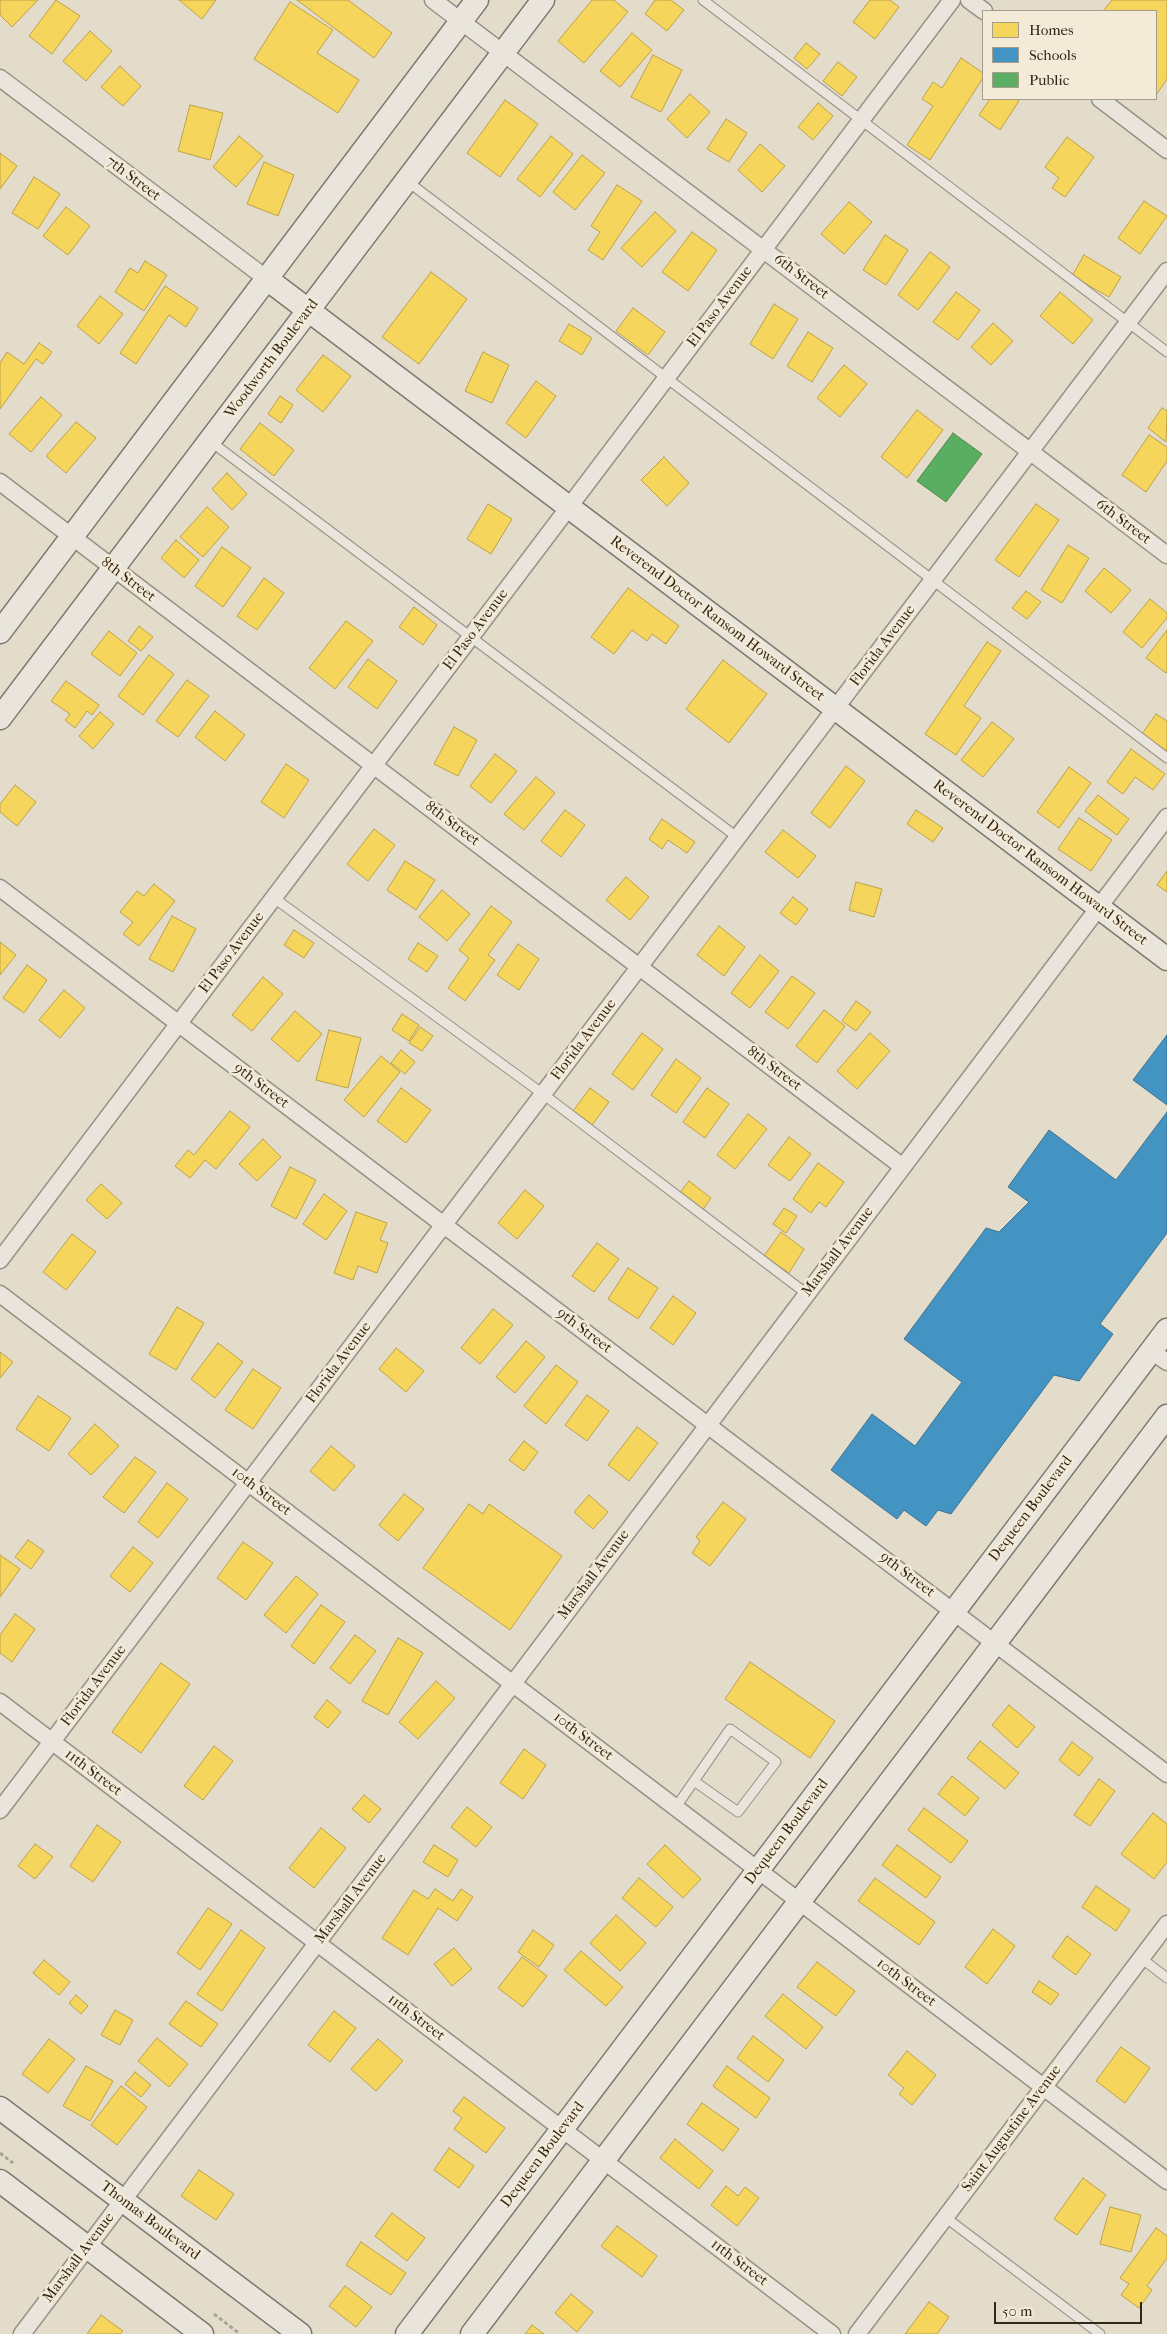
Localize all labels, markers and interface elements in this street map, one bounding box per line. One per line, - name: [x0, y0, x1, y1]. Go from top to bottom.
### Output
- legend: [982, 10, 1157, 100]
- text: Homes: [1029, 21, 1074, 39]
- text: Schools: [1029, 46, 1076, 64]
- text: Public: [1029, 71, 1069, 89]
- street label: 7th Street: [102, 153, 164, 205]
- street label: 6th Street: [770, 250, 832, 304]
- street label: El Paso Avenue: [684, 263, 756, 351]
- street label: Woodworth Boulevard: [221, 296, 323, 422]
- street label: 6th Street: [1092, 495, 1154, 549]
- street label: Reverend Doctor Ransom Howard Street: [606, 532, 828, 706]
- street label: 8th Street: [97, 554, 159, 606]
- street label: El Paso Avenue: [440, 586, 512, 674]
- street label: Florida Avenue: [847, 602, 919, 690]
- street label: Reverend Doctor Ransom Howard Street: [929, 776, 1151, 950]
- street label: 8th Street: [421, 798, 483, 850]
- street label: El Paso Avenue: [196, 909, 268, 997]
- street label: Florida Avenue: [548, 996, 620, 1084]
- street label: 8th Street: [743, 1043, 805, 1095]
- street label: 9th Street: [230, 1059, 292, 1113]
- street label: Marshall Avenue: [798, 1204, 878, 1300]
- street label: 9th Street: [553, 1304, 615, 1358]
- street label: Florida Avenue: [303, 1319, 375, 1407]
- street label: Dequeen Boulevard: [985, 1453, 1077, 1565]
- street label: 10th Street: [228, 1464, 294, 1520]
- street label: Marshall Avenue: [554, 1527, 634, 1623]
- street label: 9th Street: [876, 1548, 938, 1602]
- street label: Florida Avenue: [58, 1642, 130, 1730]
- street label: 10th Street: [550, 1709, 616, 1765]
- street label: 11th Street: [61, 1746, 125, 1800]
- street label: Dequeen Boulevard: [741, 1776, 833, 1888]
- street label: Marshall Avenue: [311, 1851, 391, 1947]
- street label: 10th Street: [873, 1955, 939, 2011]
- street label: 11th Street: [384, 1991, 448, 2045]
- street label: Saint Augustine Avenue: [958, 2062, 1066, 2196]
- street label: Dequeen Boulevard: [497, 2099, 589, 2211]
- street label: Thomas Boulevard: [97, 2178, 203, 2264]
- street label: Marshall Avenue: [39, 2210, 119, 2306]
- street label: 11th Street: [707, 2236, 771, 2290]
- scale bar: [997, 2292, 1144, 2324]
- text: 50 m: [1002, 2302, 1032, 2320]

